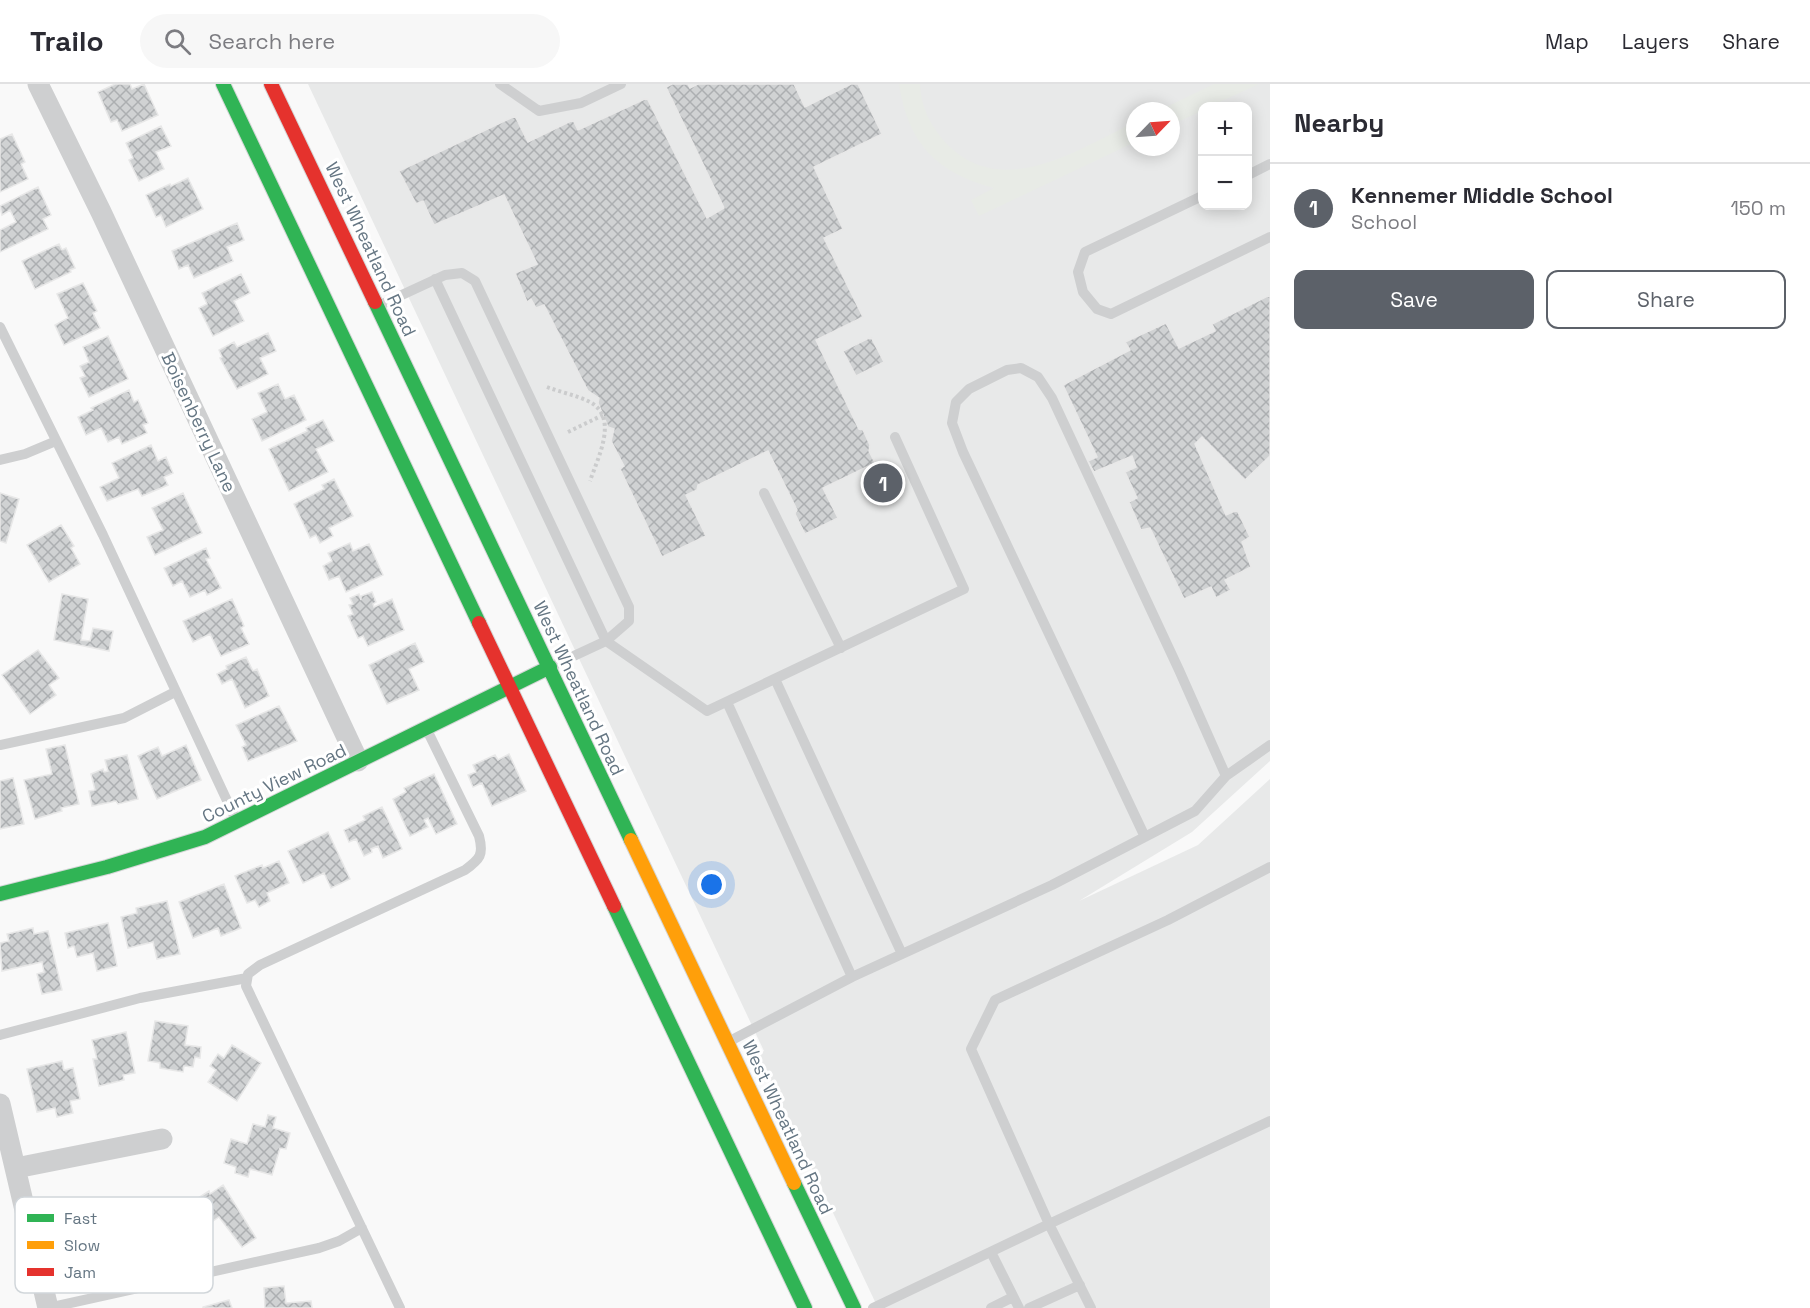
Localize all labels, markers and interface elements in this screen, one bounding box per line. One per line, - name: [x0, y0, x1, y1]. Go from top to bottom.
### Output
- search box: [140, 14, 560, 68]
- text: Trailo: [30, 23, 104, 59]
- icon: search: [161, 25, 194, 58]
- text: Search here: [209, 27, 335, 55]
- text: Map: [1545, 28, 1589, 55]
- text: Layers: [1622, 28, 1689, 55]
- text: Share: [1722, 28, 1780, 55]
- north arrow: [1126, 102, 1180, 156]
- map controls: [1198, 102, 1252, 210]
- button: +: [1198, 102, 1252, 156]
- text: Nearby: [1294, 106, 1384, 140]
- button: −: [1198, 156, 1252, 210]
- street label: West Wheatland Road: [320, 158, 422, 340]
- text: Kennemer Middle School: [1351, 181, 1613, 209]
- text: 1: [1309, 195, 1318, 221]
- text: 150 m: [1731, 195, 1786, 221]
- text: School: [1351, 209, 1417, 235]
- button: Save: [1294, 270, 1534, 329]
- button: Share: [1546, 270, 1786, 329]
- street label: Boisenberry Lane: [156, 348, 242, 496]
- pin: 1: [864, 460, 902, 506]
- street label: West Wheatland Road: [528, 597, 630, 779]
- street label: County View Road: [198, 738, 350, 828]
- your location: [697, 870, 726, 899]
- street label: West Wheatland Road: [737, 1036, 839, 1218]
- legend: [15, 1197, 213, 1293]
- text: Fast: [64, 1208, 97, 1229]
- text: Slow: [64, 1235, 100, 1256]
- text: Jam: [64, 1262, 96, 1283]

